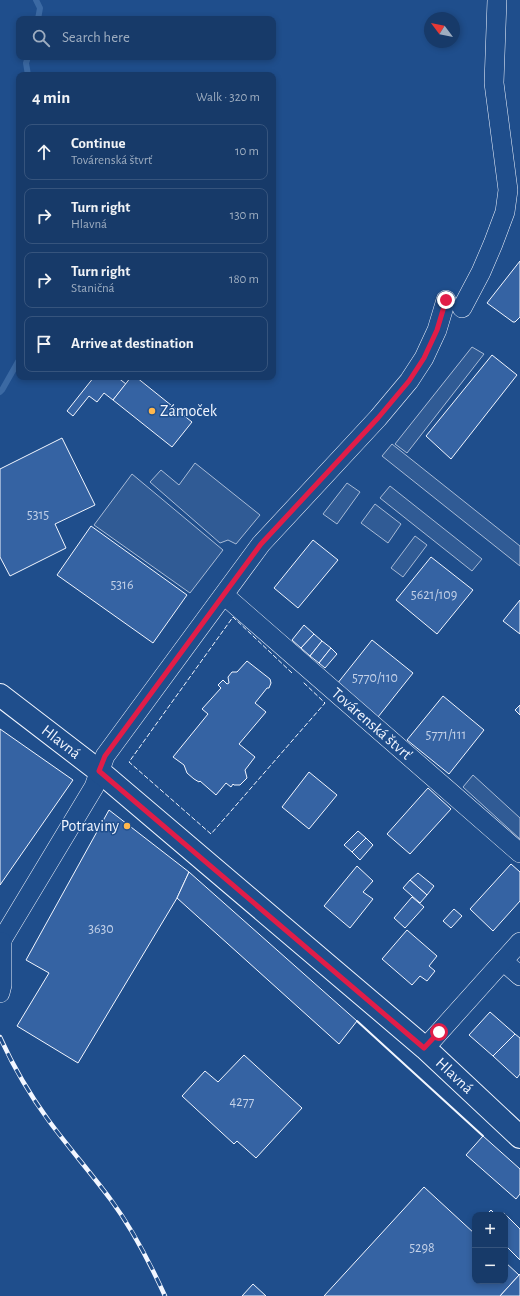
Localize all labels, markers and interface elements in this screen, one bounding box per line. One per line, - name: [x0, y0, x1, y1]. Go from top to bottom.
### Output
- north arrow: [424, 12, 460, 48]
- search box: [16, 16, 276, 60]
- icon: search: [30, 27, 52, 49]
- text: Search here: [62, 30, 130, 45]
- text: 4 min: [32, 89, 70, 106]
- text: Walk · 320 m: [196, 91, 260, 104]
- text: Continue: [71, 136, 126, 151]
- icon: ahead: [33, 141, 55, 163]
- text: 10 m: [235, 145, 259, 158]
- text: Továrenská štvrť: [71, 154, 153, 167]
- text: Turn right: [71, 200, 130, 215]
- icon: right: [33, 205, 55, 227]
- text: 130 m: [230, 209, 259, 222]
- text: Hlavná: [71, 218, 107, 231]
- text: Turn right: [71, 264, 130, 279]
- icon: right: [33, 269, 55, 291]
- text: 180 m: [229, 273, 259, 286]
- text: Staničná: [71, 282, 115, 295]
- route end: [437, 291, 455, 309]
- icon: arrive: [33, 333, 55, 355]
- text: Arrive at destination: [71, 336, 194, 351]
- place label: Zámoček: [160, 403, 218, 419]
- marker: Zámoček: [147, 406, 157, 416]
- house number: 5315: [27, 508, 49, 522]
- house number: 5316: [110, 578, 134, 592]
- house number: 5621/109: [411, 588, 457, 602]
- house number: 5770/110: [352, 671, 398, 685]
- street label: Továrenská štvrť: [329, 685, 415, 763]
- street label: Hlavná: [39, 722, 84, 762]
- house number: 5771/111: [426, 728, 466, 742]
- place label: Potraviny: [61, 818, 119, 835]
- marker: Potraviny: [122, 821, 132, 831]
- house number: 3630: [88, 922, 114, 936]
- route start: [430, 1023, 448, 1041]
- street label: Hlavná: [433, 1055, 476, 1097]
- house number: 4277: [230, 1095, 255, 1109]
- map controls: [472, 1212, 508, 1284]
- button: +: [472, 1212, 508, 1248]
- house number: 5298: [409, 1241, 435, 1255]
- button: −: [472, 1248, 508, 1284]

